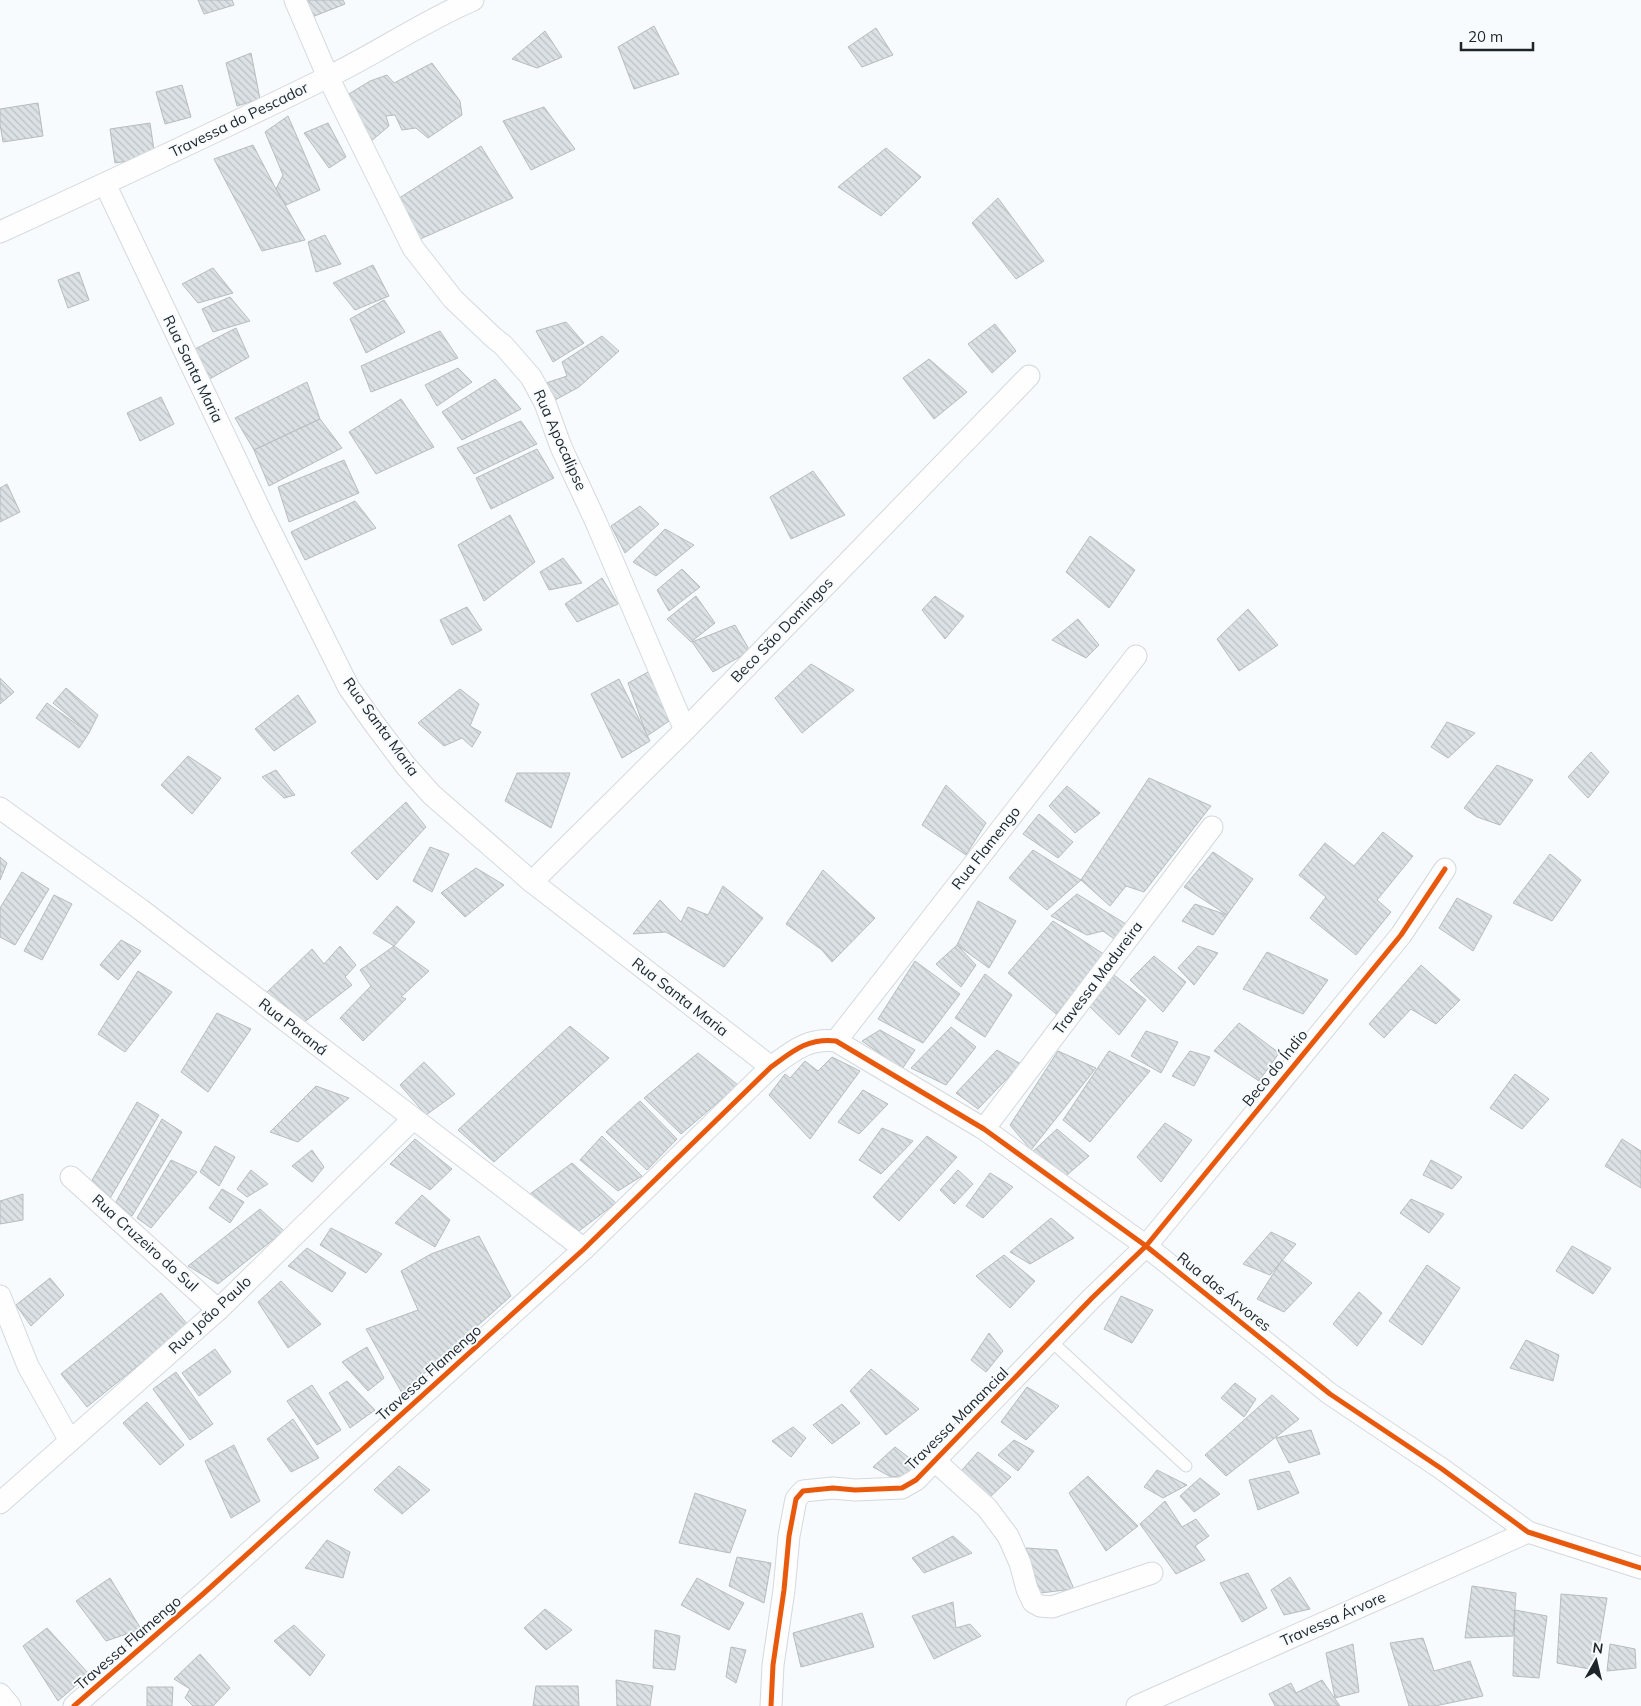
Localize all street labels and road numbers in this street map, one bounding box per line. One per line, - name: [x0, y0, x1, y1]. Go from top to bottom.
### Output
- street label: Travessa do Pescador: [166, 77, 312, 161]
- street label: Rua Santa Maria: [159, 312, 228, 426]
- street label: Rua Apocalipse: [530, 386, 591, 493]
- street label: Beco São Domingos: [726, 573, 837, 686]
- street label: Rua Santa Maria: [339, 674, 424, 780]
- street label: Rua Flamengo: [947, 802, 1024, 893]
- street label: Travessa Madureira: [1049, 917, 1146, 1038]
- street label: Rua Santa Maria: [628, 953, 732, 1040]
- street label: Rua Paraná: [255, 994, 332, 1059]
- street label: Beco do Índio: [1238, 1025, 1311, 1110]
- street label: Rua Cruzeiro do Sul: [88, 1190, 202, 1295]
- street label: Rua das Árvores: [1173, 1248, 1275, 1335]
- street label: Rua João Paulo: [164, 1271, 255, 1358]
- street label: Travessa Flamengo: [372, 1320, 485, 1425]
- street label: Travessa Manancial: [901, 1363, 1012, 1474]
- street label: Travessa Árvore: [1277, 1587, 1388, 1650]
- street label: Travessa Flamengo: [71, 1591, 185, 1694]

